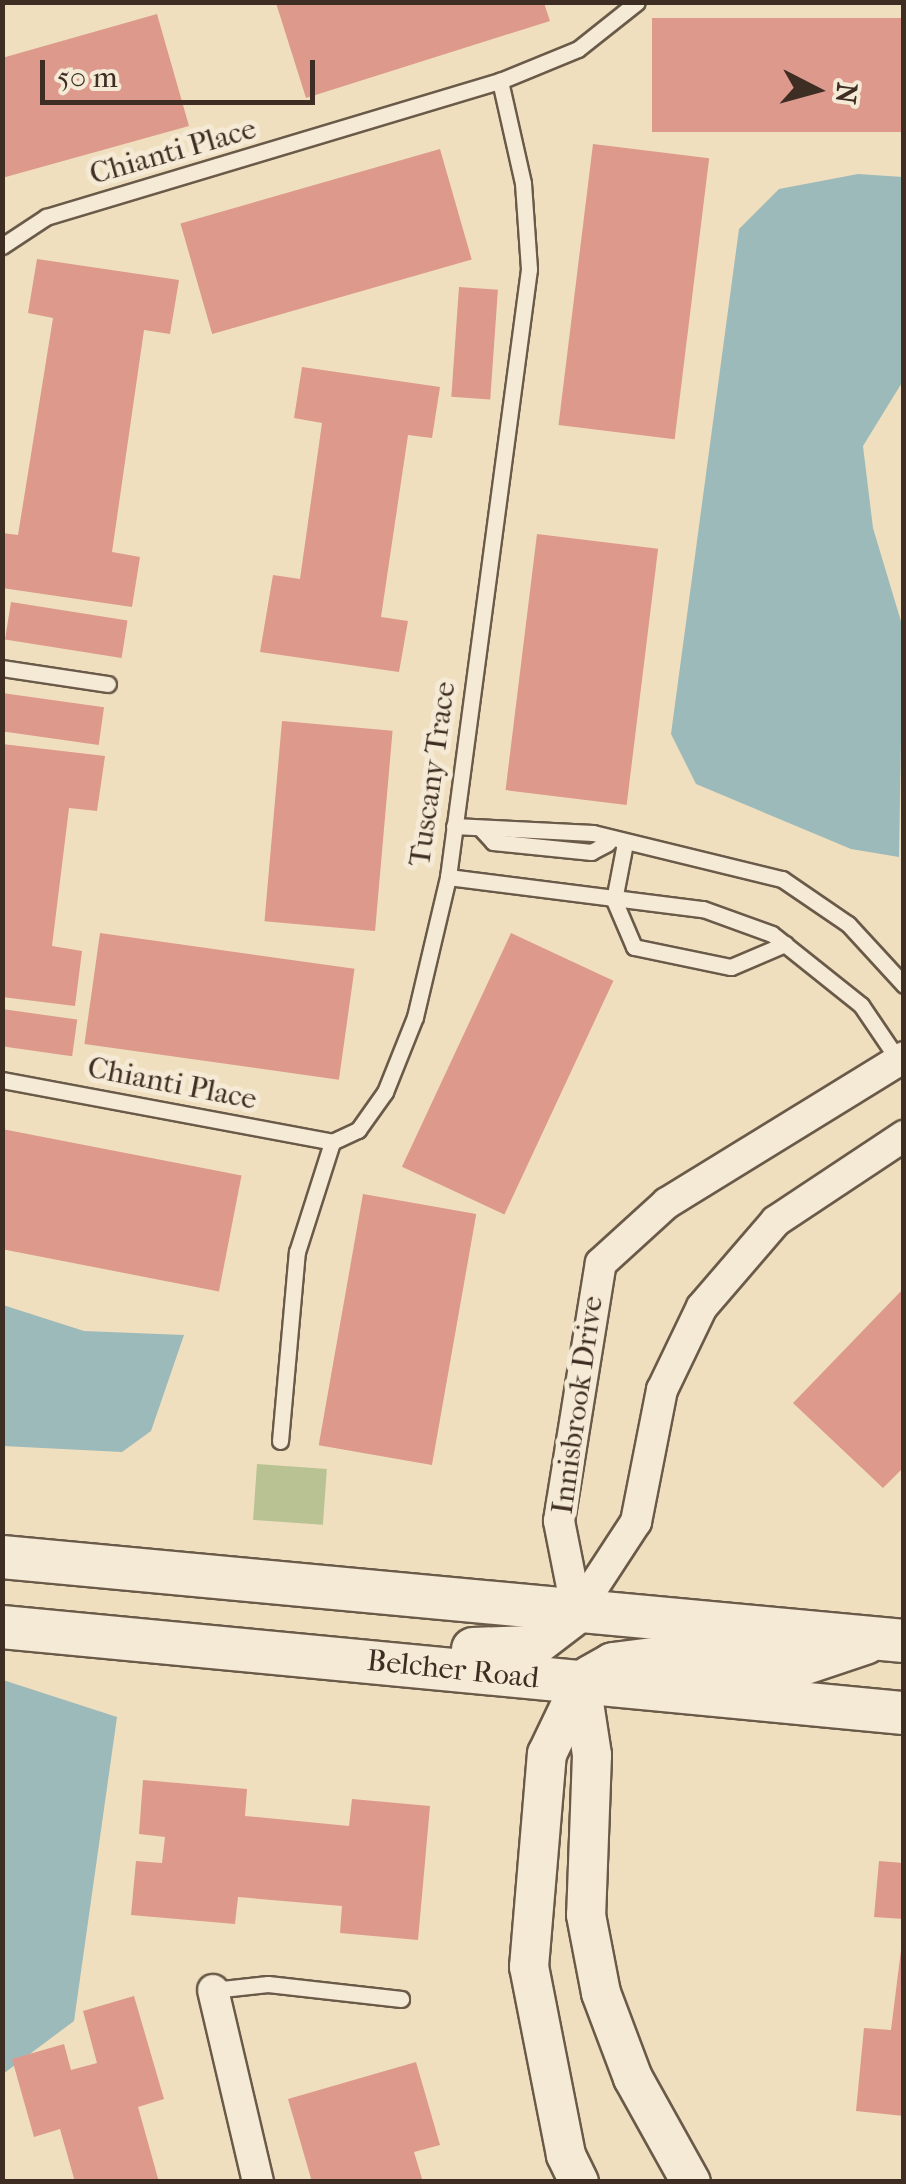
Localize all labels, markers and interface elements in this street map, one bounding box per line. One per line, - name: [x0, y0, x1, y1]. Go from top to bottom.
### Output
- scale bar: [45, 40, 320, 102]
- north arrow: [766, 40, 866, 140]
- text: 50 m: [57, 60, 118, 95]
- text: N: [829, 81, 864, 105]
- street label: Chianti Place: [86, 111, 260, 193]
- street label: Tuscany Trace: [402, 679, 464, 869]
- street label: Chianti Place: [84, 1050, 260, 1118]
- street label: Innisbrook Drive: [545, 1294, 611, 1516]
- street label: Belcher Road: [365, 1643, 541, 1697]

